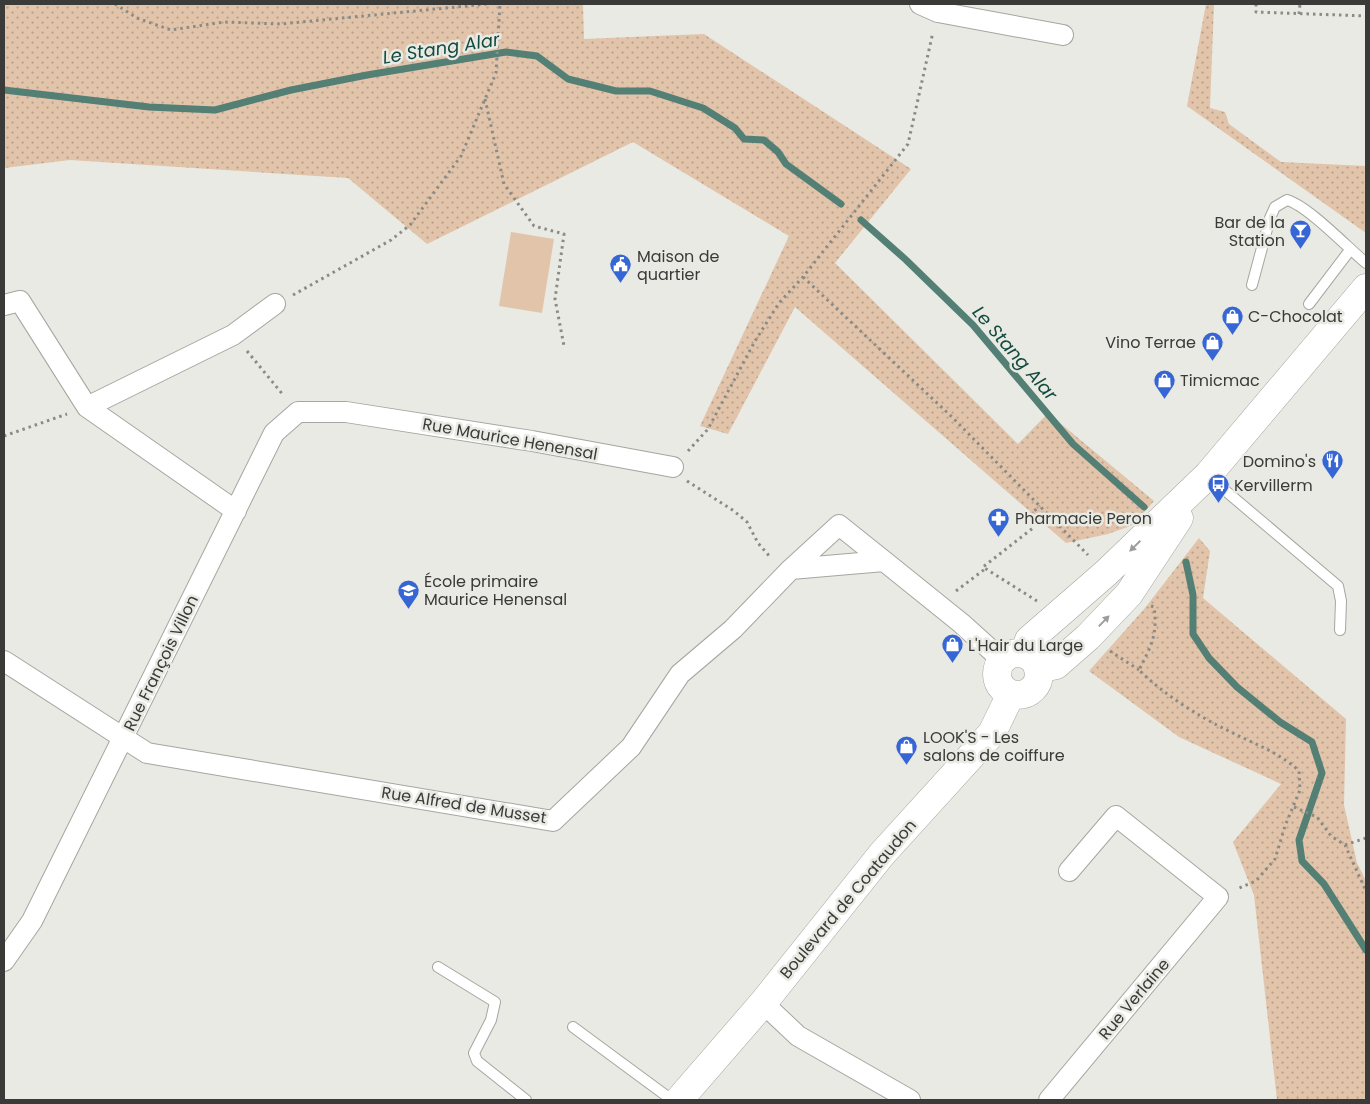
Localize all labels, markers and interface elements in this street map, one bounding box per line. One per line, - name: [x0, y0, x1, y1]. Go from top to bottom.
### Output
- water label: Le Stang Alar: [381, 26, 502, 70]
- place label: Bar de la Station: [1214, 211, 1285, 252]
- bar icon: Bar de la Station: [1289, 219, 1313, 250]
- place label: Maison de quartier: [637, 245, 719, 286]
- public building icon: Maison de quartier: [609, 253, 633, 284]
- water label: Le Stang Alar: [967, 300, 1064, 407]
- shop icon: C-Chocolat: [1220, 304, 1244, 335]
- place label: C-Chocolat: [1248, 305, 1343, 328]
- shop icon: Vino Terrae: [1200, 330, 1224, 361]
- place label: Vino Terrae: [1105, 331, 1196, 354]
- shop icon: Timicmac: [1152, 368, 1176, 399]
- place label: Timicmac: [1180, 369, 1260, 392]
- street label: Rue Maurice Henensal: [421, 412, 599, 466]
- restaurant icon: Domino's: [1320, 449, 1344, 480]
- place label: Domino's: [1243, 450, 1316, 473]
- bus stop icon: Kervillerm: [1206, 473, 1230, 504]
- place label: Kervillerm: [1234, 474, 1313, 497]
- pharmacy icon: Pharmacie Peron: [987, 506, 1011, 537]
- place label: Pharmacie Peron: [1015, 507, 1152, 530]
- one-way arrow: [1129, 539, 1141, 551]
- place label: École primaire Maurice Henensal: [424, 570, 567, 611]
- school or university icon: École primaire Maurice Henensal: [396, 578, 420, 609]
- street label: Rue François Villon: [118, 591, 204, 735]
- one-way arrow: [1098, 615, 1110, 627]
- shop icon: L'Hair du Large: [940, 633, 964, 664]
- place label: L'Hair du Large: [968, 634, 1083, 657]
- place label: LOOK'S - Les salons de coiffure: [923, 726, 1065, 767]
- shop icon: LOOK'S - Les salons de coiffure: [895, 734, 919, 765]
- street label: Rue Alfred de Musset: [380, 781, 548, 829]
- street label: Boulevard de Coataudon: [774, 814, 922, 984]
- street label: Rue Verlaine: [1093, 953, 1175, 1045]

